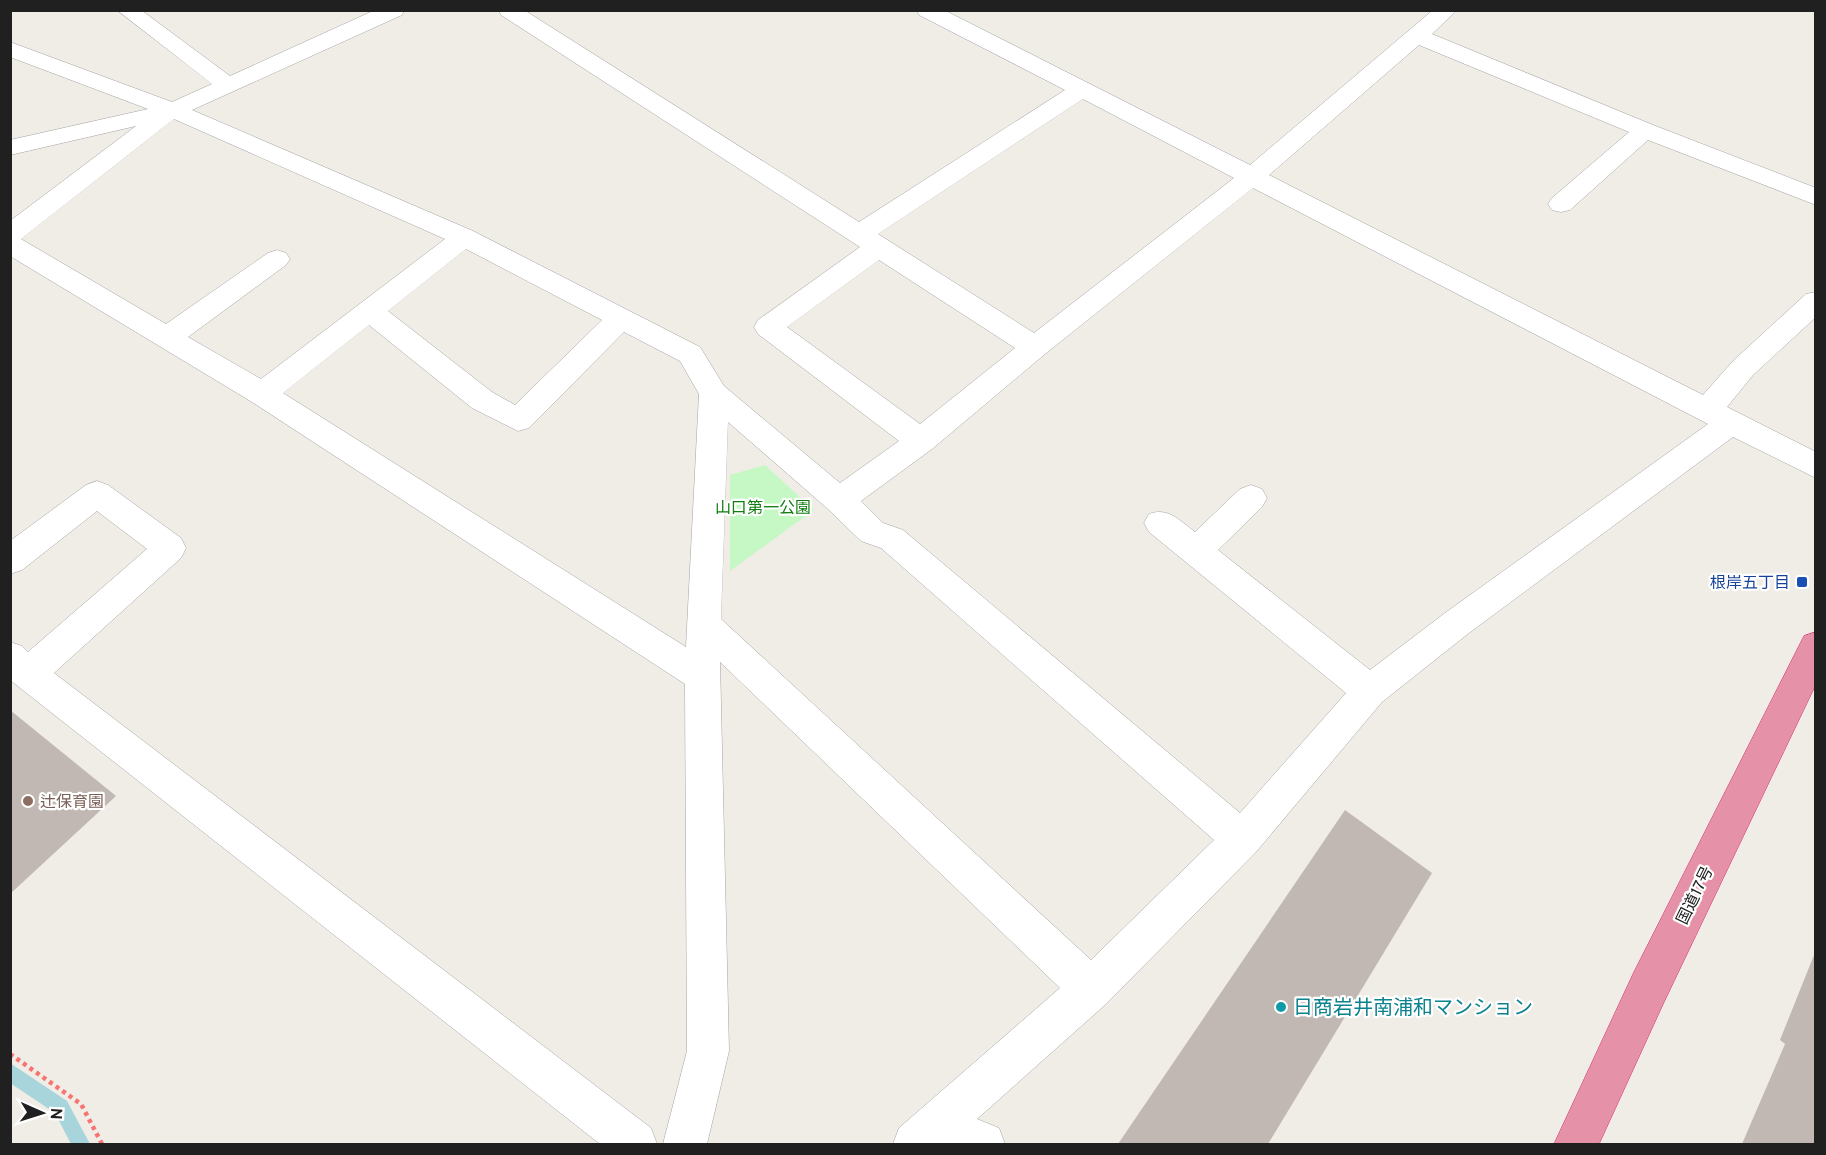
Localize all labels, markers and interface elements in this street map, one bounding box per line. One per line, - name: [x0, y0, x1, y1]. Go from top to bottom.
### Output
- park label: 山口第一公園: [715, 499, 811, 519]
- place label: 根岸五丁目: [1710, 574, 1790, 594]
- marker: 根岸五丁目: [1795, 575, 1809, 589]
- place label: 辻保育園: [40, 793, 104, 813]
- marker: 辻保育園: [21, 794, 35, 808]
- street label: 国道17号: [1673, 864, 1718, 928]
- place label: 日商岩井南浦和マンション: [1293, 996, 1533, 1022]
- marker: 日商岩井南浦和マンション: [1274, 1000, 1288, 1014]
- north arrow: [12, 1083, 72, 1143]
- text: N: [45, 1107, 65, 1120]

